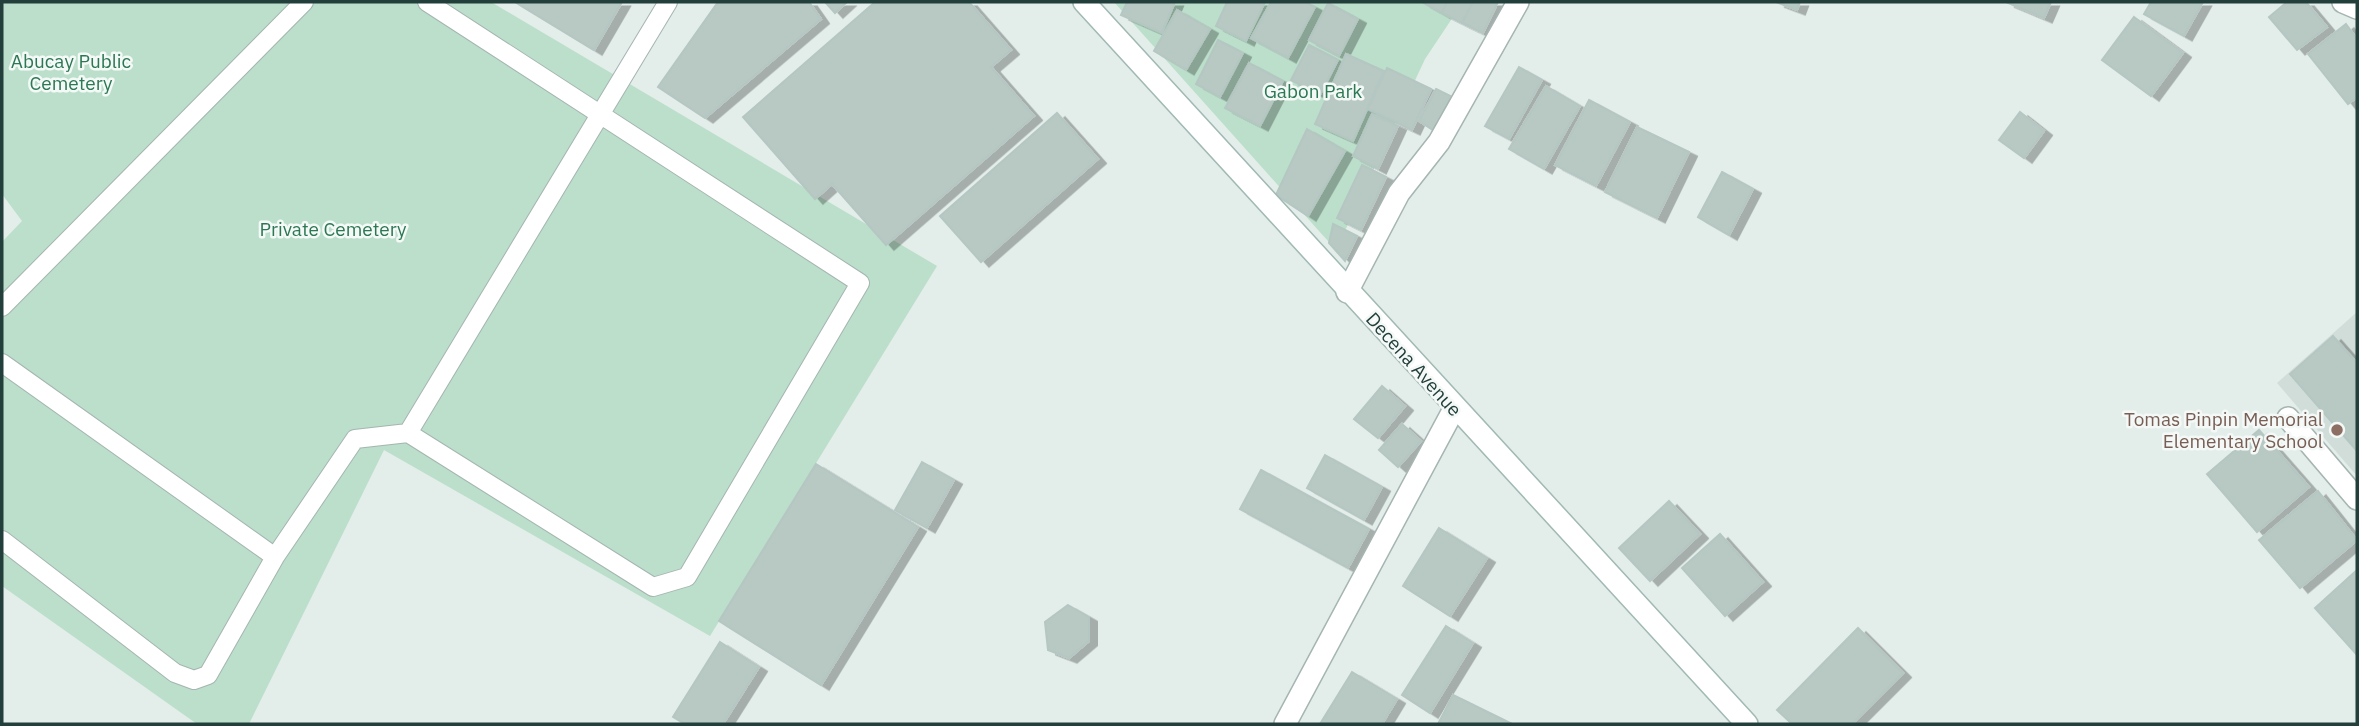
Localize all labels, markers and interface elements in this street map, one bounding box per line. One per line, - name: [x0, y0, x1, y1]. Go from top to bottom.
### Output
- park label: Abucay Public Cemetery: [11, 49, 132, 95]
- park label: Gabon Park: [1264, 79, 1362, 103]
- park label: Private Cemetery: [260, 217, 407, 241]
- street label: Decena Avenue: [1361, 307, 1467, 421]
- place label: Tomas Pinpin Memorial Elementary School: [2124, 407, 2323, 453]
- marker: Tomas Pinpin Memorial Elementary School: [2329, 422, 2345, 438]

